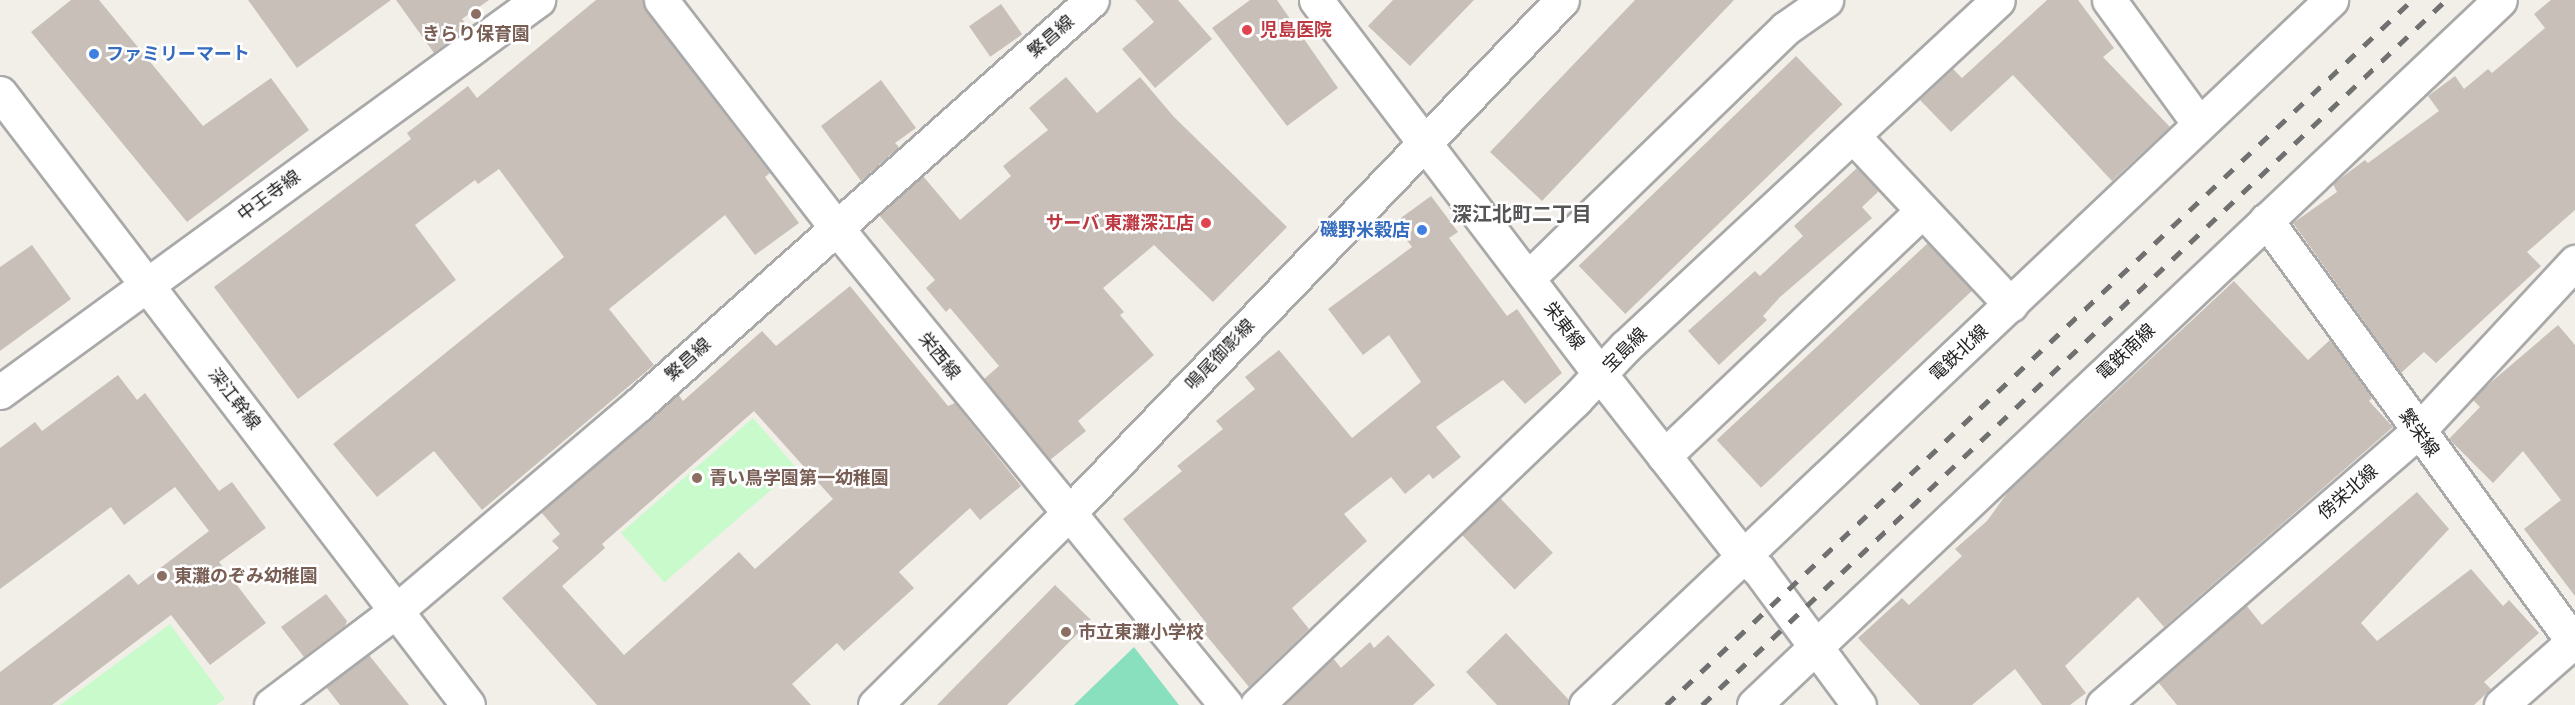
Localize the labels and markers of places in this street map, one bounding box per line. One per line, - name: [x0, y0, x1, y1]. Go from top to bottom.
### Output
- marker: きらり保育園: [469, 7, 483, 21]
- place label: 児島医院: [1260, 19, 1332, 41]
- marker: 児島医院: [1238, 21, 1256, 39]
- place label: きらり保育園: [422, 23, 530, 45]
- place label: ファミリーマート: [106, 43, 250, 65]
- marker: ファミリーマート: [87, 47, 101, 61]
- place label: サーバ 東灘深江店: [1045, 212, 1194, 234]
- marker: サーバ 東灘深江店: [1199, 216, 1213, 230]
- place label: 磯野米穀店: [1320, 219, 1410, 241]
- marker: 磯野米穀店: [1415, 223, 1429, 237]
- place label: 青い鳥学園第一幼稚園: [709, 467, 889, 489]
- marker: 青い鳥学園第一幼稚園: [690, 471, 704, 485]
- place label: 東灘のぞみ幼稚園: [174, 565, 318, 587]
- marker: 東灘のぞみ幼稚園: [155, 569, 169, 583]
- place label: 市立東灘小学校: [1078, 621, 1204, 643]
- marker: 市立東灘小学校: [1059, 625, 1073, 639]

